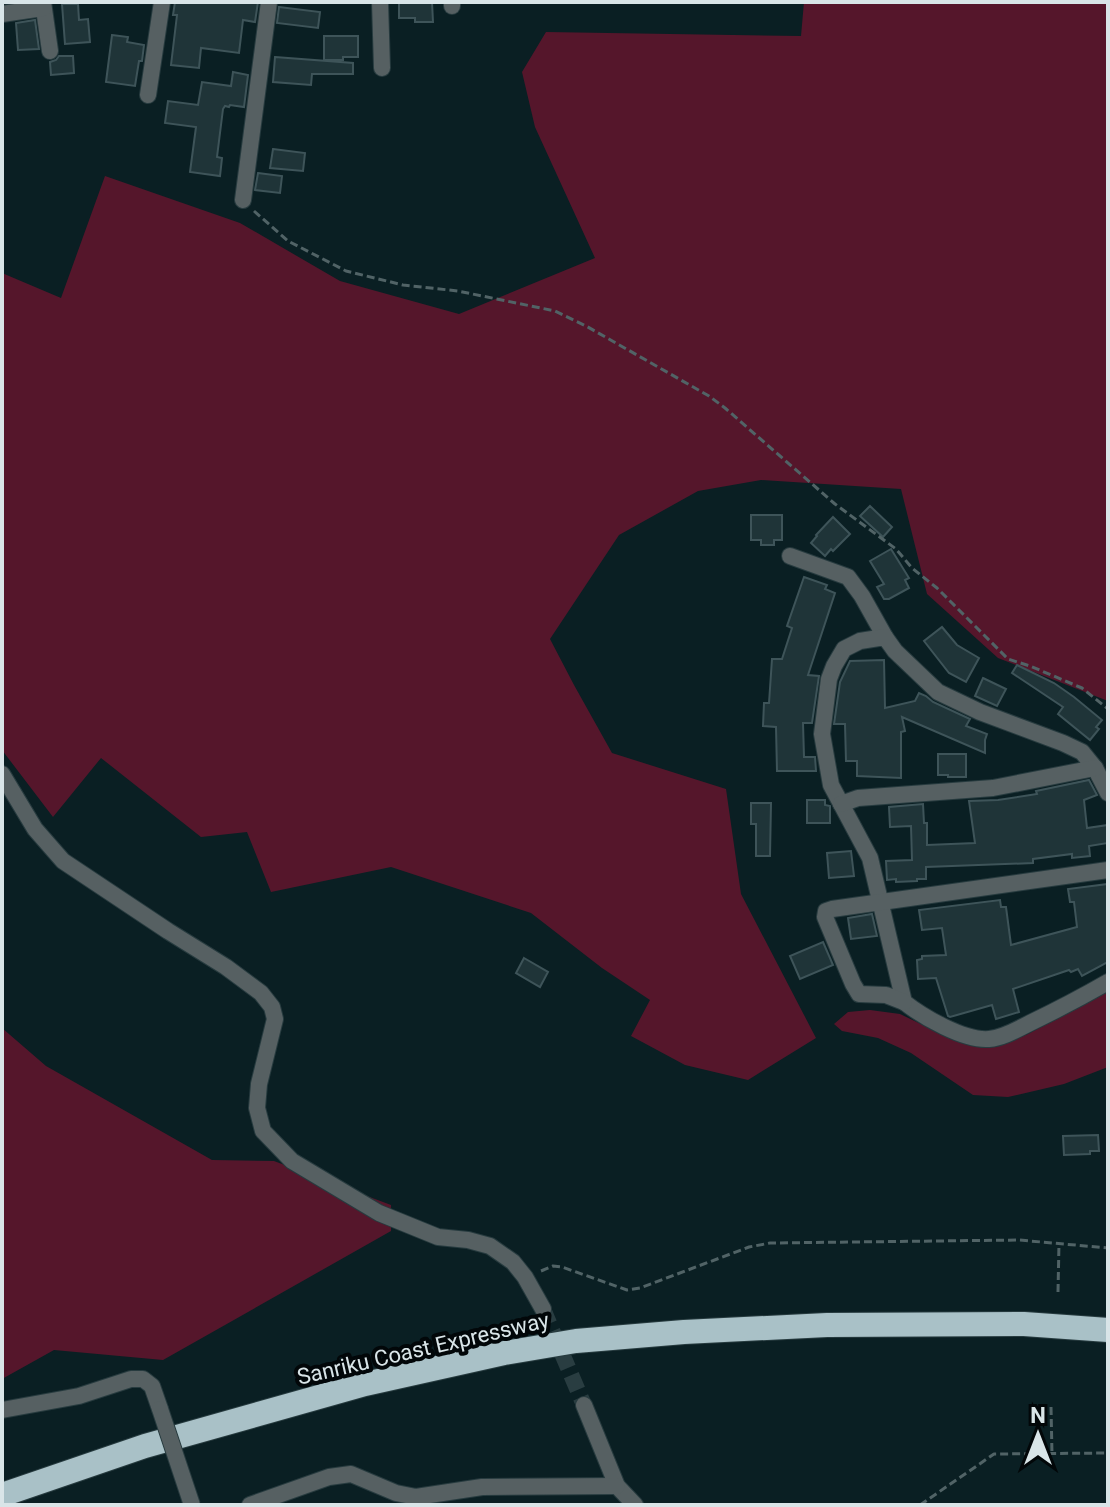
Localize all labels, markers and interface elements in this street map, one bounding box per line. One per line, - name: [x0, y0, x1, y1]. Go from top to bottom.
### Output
- street label: Sanriku Coast Expressway: [295, 1307, 552, 1390]
- north arrow: [998, 1395, 1078, 1475]
- text: N: [1030, 1403, 1046, 1428]

